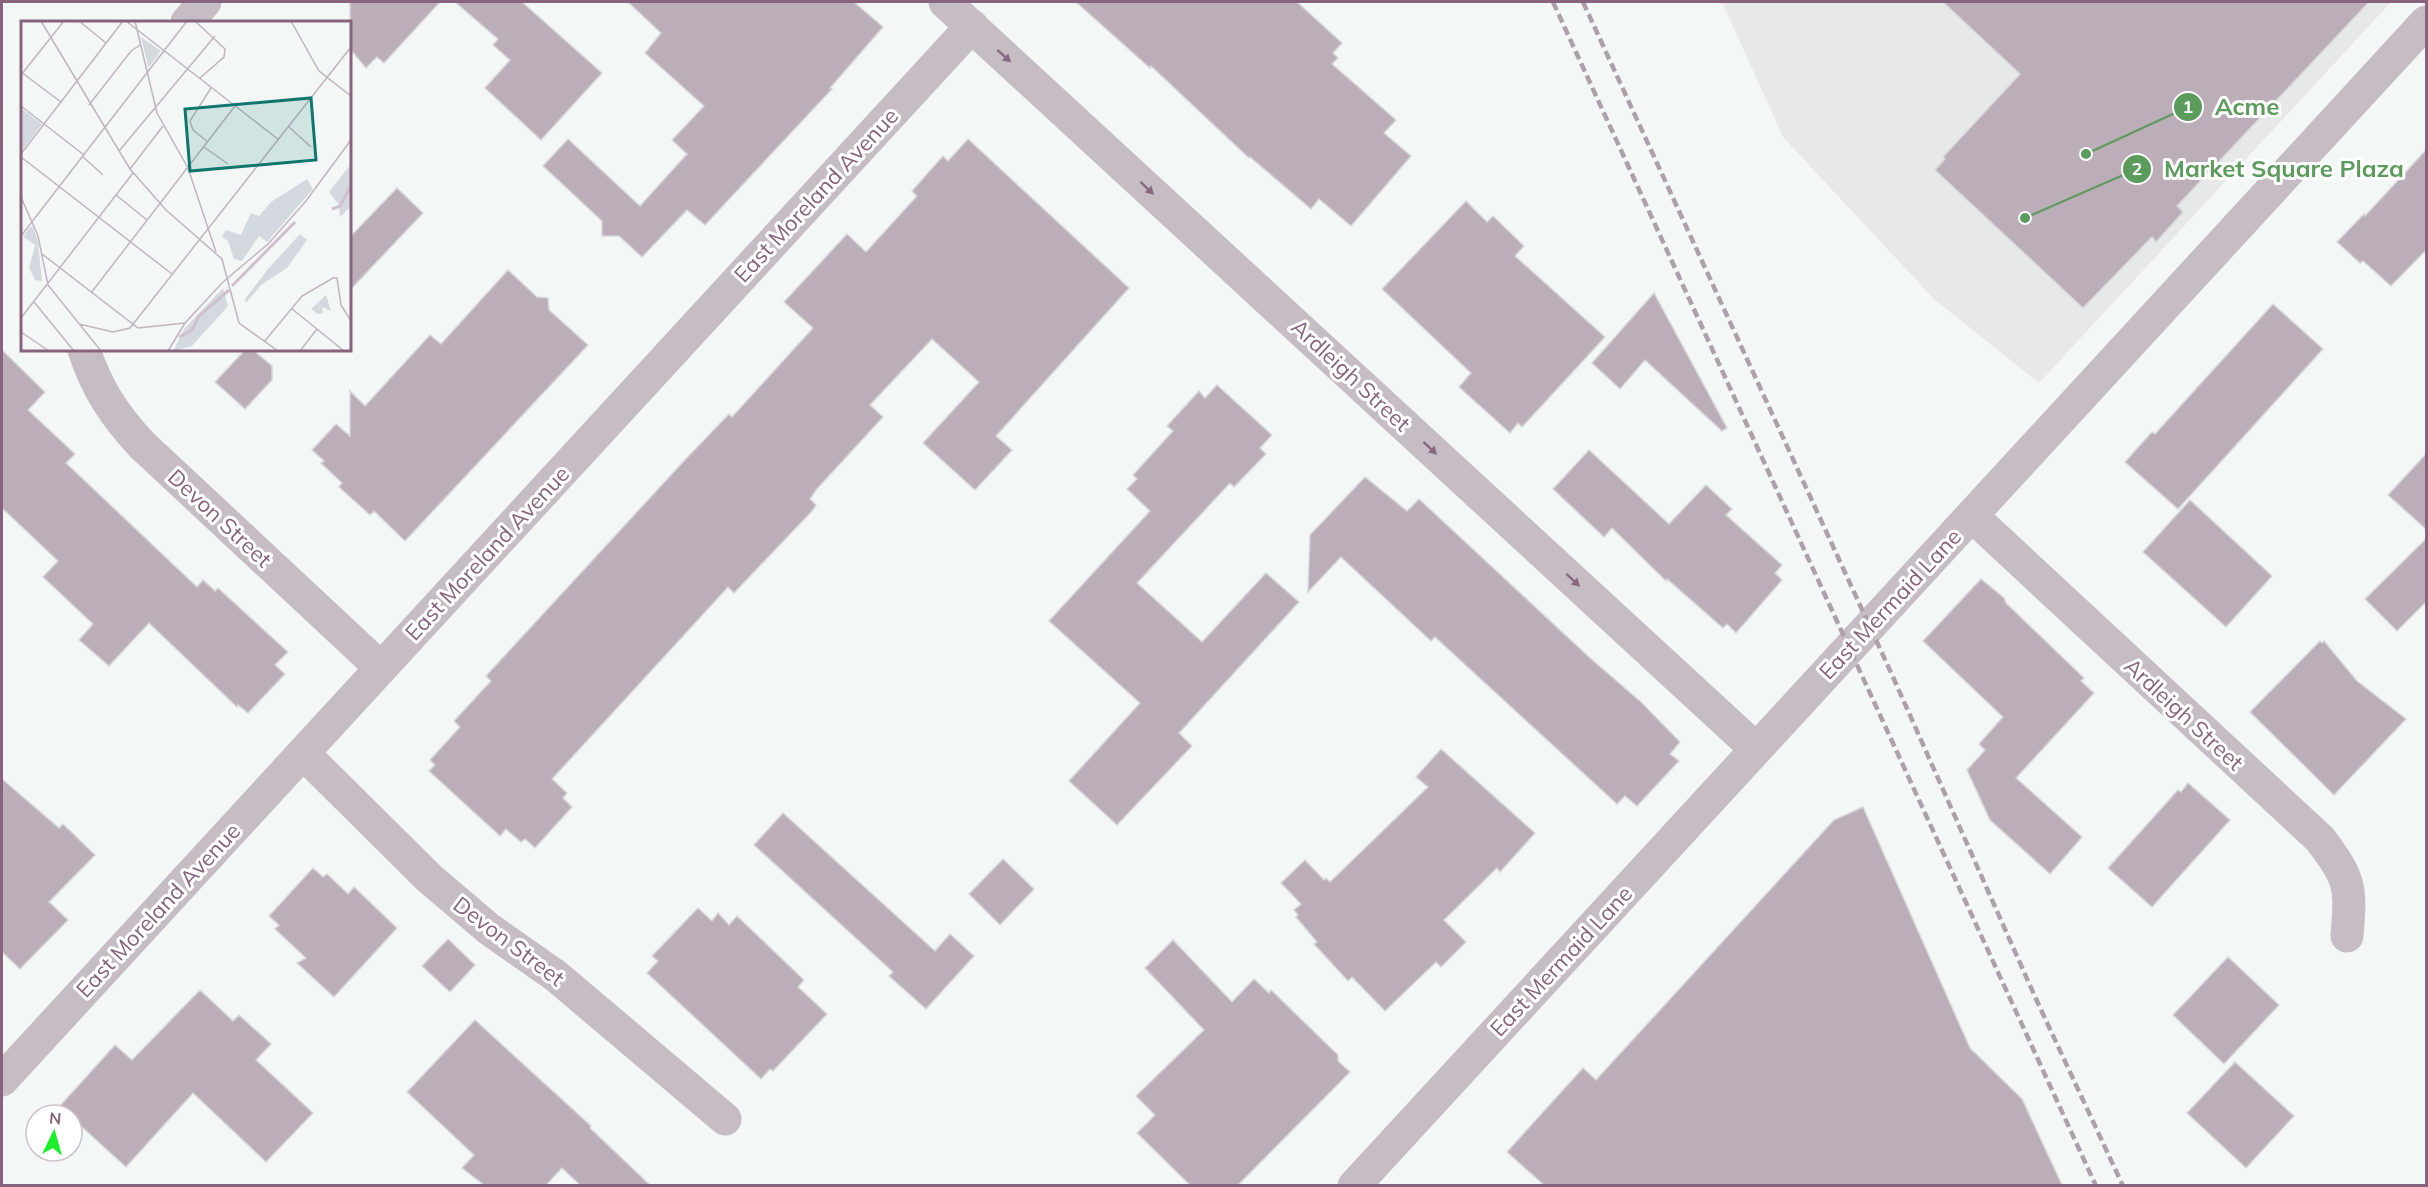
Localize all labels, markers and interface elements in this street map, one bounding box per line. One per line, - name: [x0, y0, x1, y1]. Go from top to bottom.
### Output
- inset map: [21, 21, 351, 351]
- one-way arrow: [997, 48, 1011, 62]
- callout: Acme: [2173, 86, 2291, 128]
- text: Acme: [2215, 91, 2279, 121]
- text: 1: [2183, 95, 2193, 118]
- street label: East Moreland Avenue: [728, 102, 904, 288]
- callout: Market Square Plaza: [2122, 148, 2416, 190]
- text: Market Square Plaza: [2164, 153, 2404, 183]
- text: 2: [2132, 157, 2142, 180]
- one-way arrow: [1140, 180, 1154, 194]
- street label: Ardleigh Street: [1286, 313, 1416, 437]
- one-way arrow: [1422, 441, 1437, 455]
- street label: East Moreland Avenue: [399, 460, 575, 646]
- street label: Devon Street: [162, 463, 278, 573]
- street label: East Mermaid Lane: [1813, 523, 1967, 685]
- one-way arrow: [1565, 573, 1580, 586]
- street label: Ardleigh Street: [2119, 652, 2249, 776]
- street label: East Moreland Avenue: [70, 817, 246, 1003]
- street label: East Mermaid Lane: [1484, 880, 1638, 1042]
- street label: Devon Street: [448, 890, 570, 992]
- north arrow: [24, 1103, 84, 1163]
- text: N: [48, 1108, 62, 1129]

